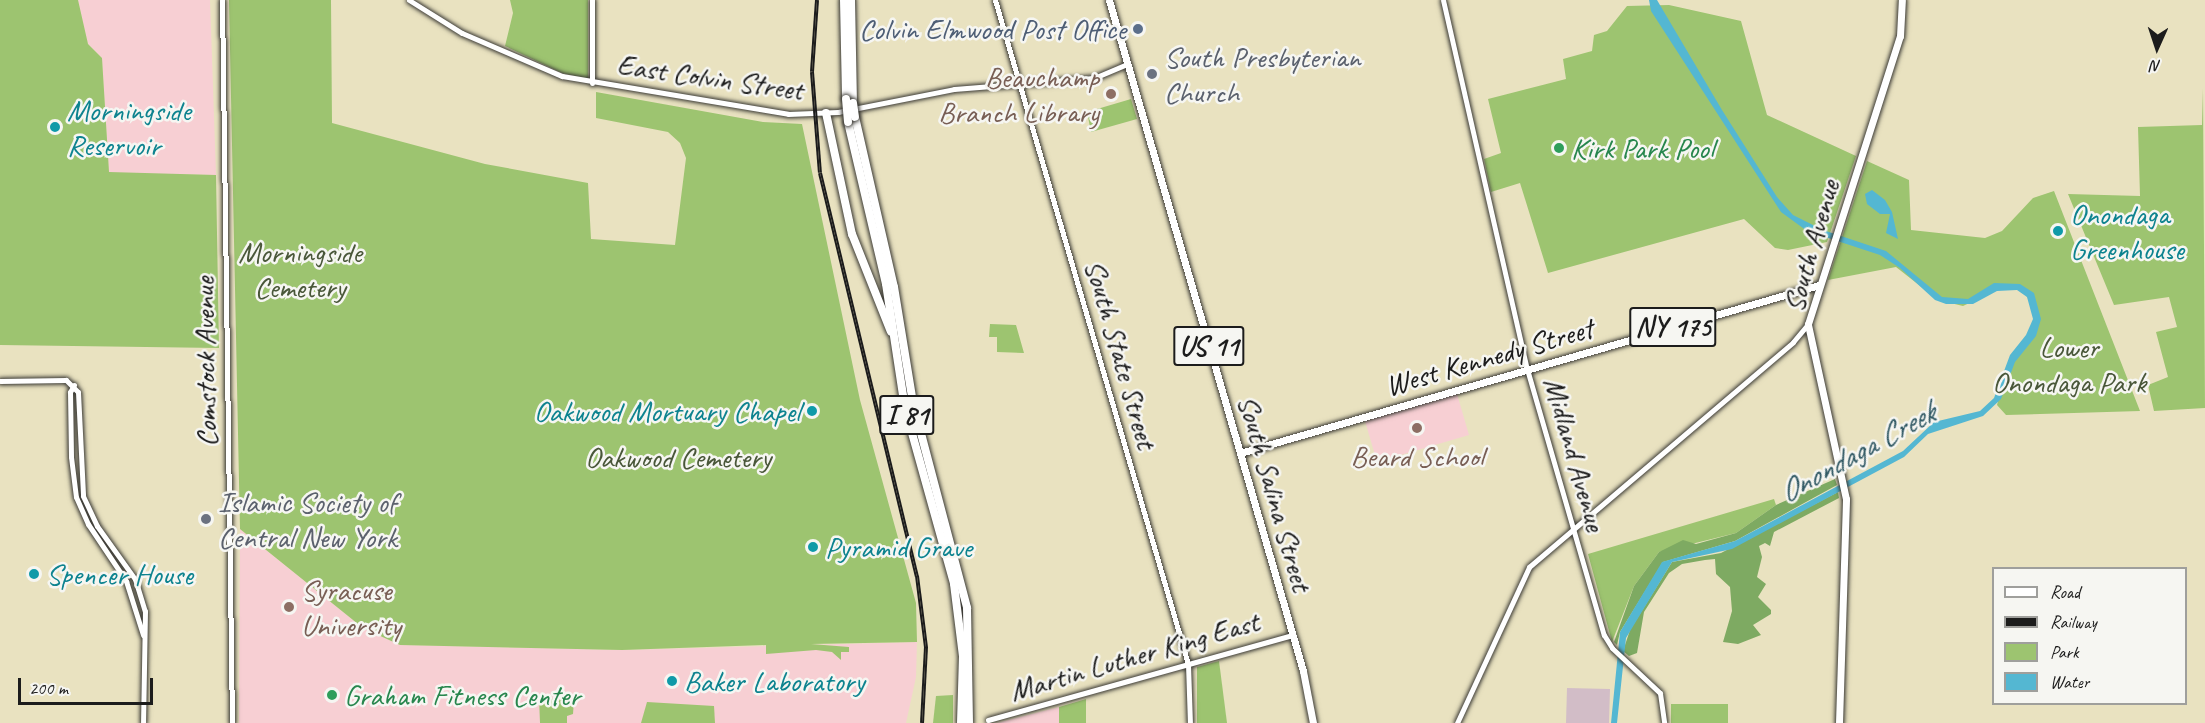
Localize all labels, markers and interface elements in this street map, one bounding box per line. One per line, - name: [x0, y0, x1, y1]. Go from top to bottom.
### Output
- place label: Colvin Elmwood Post Office: [859, 11, 1126, 47]
- north arrow: [2127, 18, 2187, 78]
- marker: Colvin Elmwood Post Office: [1131, 22, 1145, 36]
- place label: South Presbyterian Church: [1164, 39, 1361, 110]
- street label: East Colvin Street: [614, 46, 806, 108]
- text: N: [2151, 56, 2162, 76]
- place label: Beauchamp Branch Library: [938, 59, 1099, 130]
- marker: South Presbyterian Church: [1145, 67, 1159, 81]
- marker: Beauchamp Branch Library: [1104, 87, 1118, 101]
- place label: Morningside Reservoir: [67, 92, 191, 162]
- marker: Morningside Reservoir: [48, 120, 62, 134]
- place label: Kirk Park Pool: [1571, 130, 1715, 166]
- marker: Kirk Park Pool: [1552, 141, 1566, 155]
- street label: South Avenue: [1775, 176, 1847, 316]
- place label: Onondaga Greenhouse: [2070, 196, 2184, 266]
- marker: Onondaga Greenhouse: [2051, 224, 2065, 238]
- park label: Morningside Cemetery: [238, 234, 362, 304]
- street label: South State Street: [1077, 254, 1165, 454]
- street label: Comstock Avenue: [186, 277, 224, 447]
- road number: NY 175: [1628, 302, 1718, 352]
- street label: West Kennedy Street: [1381, 310, 1597, 404]
- road number: US 11: [1173, 321, 1245, 371]
- park label: Lower Onondaga Park: [1992, 329, 2146, 400]
- street label: Midland Avenue: [1536, 373, 1614, 535]
- road number: I 81: [878, 390, 936, 440]
- street label: South Salina Street: [1230, 390, 1320, 596]
- place label: Oakwood Mortuary Chapel: [533, 393, 800, 429]
- water label: Onondaga Creek: [1772, 394, 1942, 512]
- marker: Oakwood Mortuary Chapel: [805, 404, 819, 418]
- marker: Beard School: [1410, 421, 1424, 435]
- place label: Beard School: [1351, 438, 1483, 474]
- park label: Oakwood Cemetery: [585, 439, 771, 475]
- place label: Islamic Society of Central New York: [218, 484, 397, 554]
- marker: Islamic Society of Central New York: [199, 512, 213, 526]
- place label: Pyramid Grave: [825, 529, 973, 565]
- marker: Pyramid Grave: [806, 540, 820, 554]
- place label: Spencer House: [46, 556, 193, 592]
- marker: Spencer House: [27, 567, 41, 581]
- legend: [1992, 567, 2187, 705]
- place label: Syracuse University: [301, 572, 401, 642]
- text: Road: [2050, 581, 2080, 603]
- marker: Syracuse University: [282, 600, 296, 614]
- street label: Martin Luther King East: [1005, 603, 1263, 709]
- text: Railway: [2050, 611, 2097, 633]
- text: Park: [2050, 641, 2079, 663]
- place label: Baker Laboratory: [684, 663, 866, 699]
- scale bar: [21, 666, 156, 704]
- text: Water: [2050, 671, 2089, 693]
- marker: Baker Laboratory: [665, 674, 679, 688]
- text: 200 m: [29, 677, 68, 699]
- place label: Graham Fitness Center: [344, 677, 580, 713]
- marker: Graham Fitness Center: [325, 688, 339, 702]

